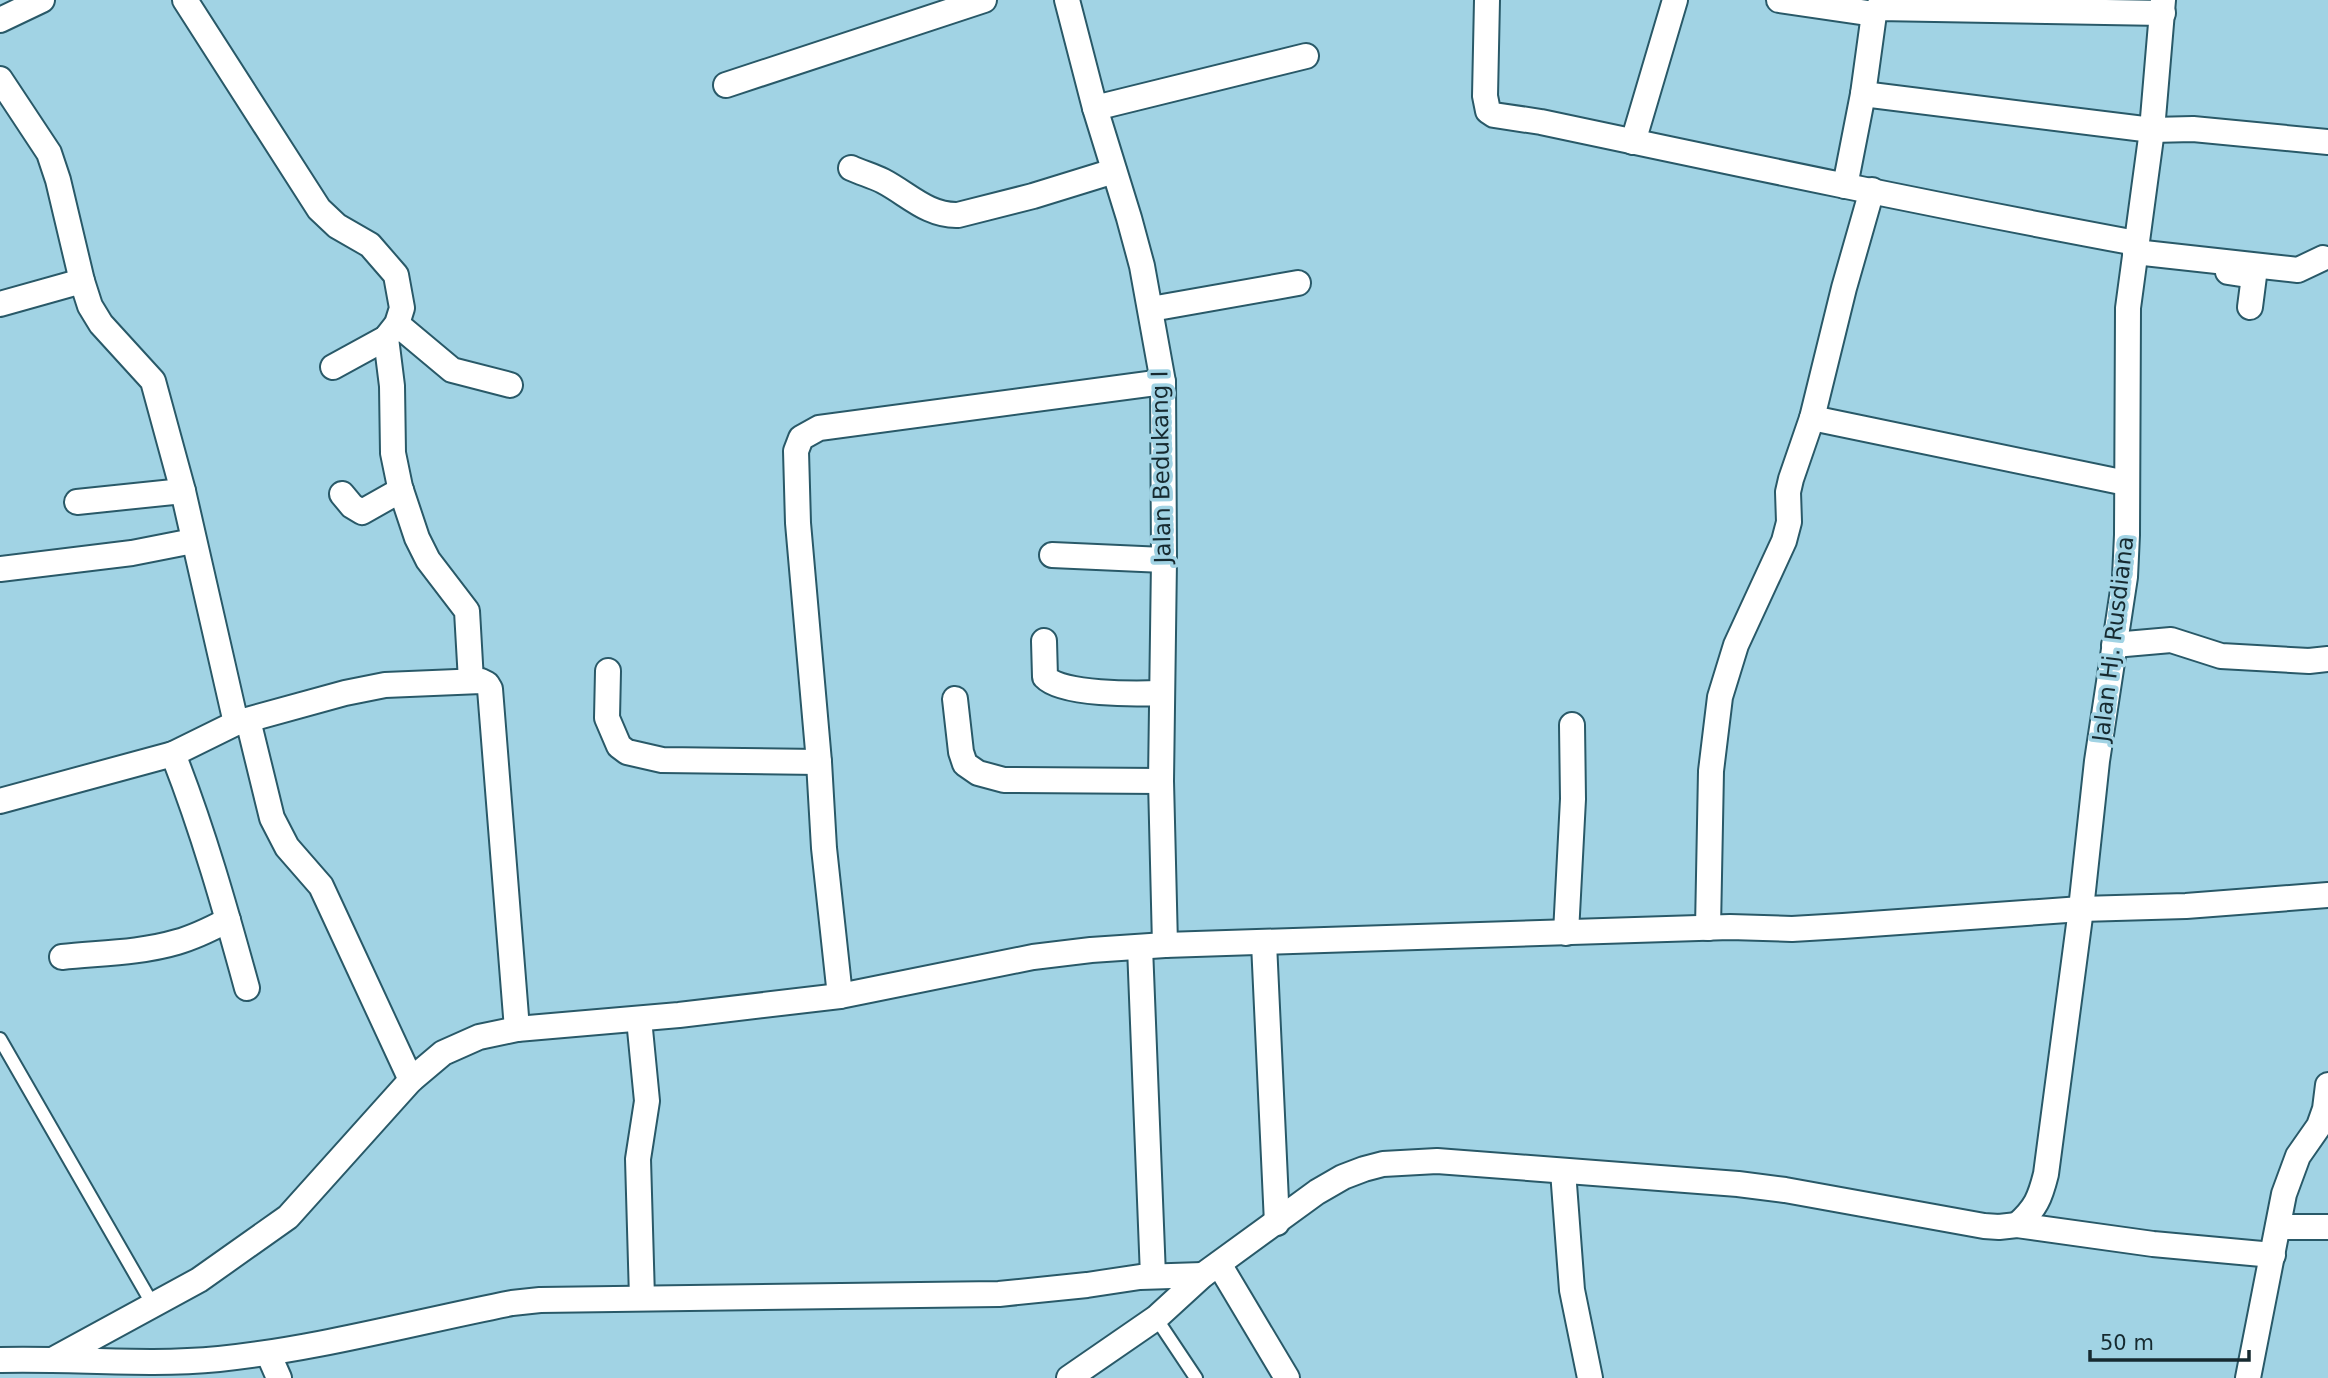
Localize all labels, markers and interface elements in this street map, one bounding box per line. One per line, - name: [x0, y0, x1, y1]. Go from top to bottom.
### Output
- street label: Jalan Bedukang I: [1146, 370, 1176, 566]
- street label: Jalan Hj. Rusdiana: [2087, 535, 2139, 745]
- scale bar: [2090, 1318, 2249, 1362]
- text: 50 m: [2100, 1331, 2154, 1355]

